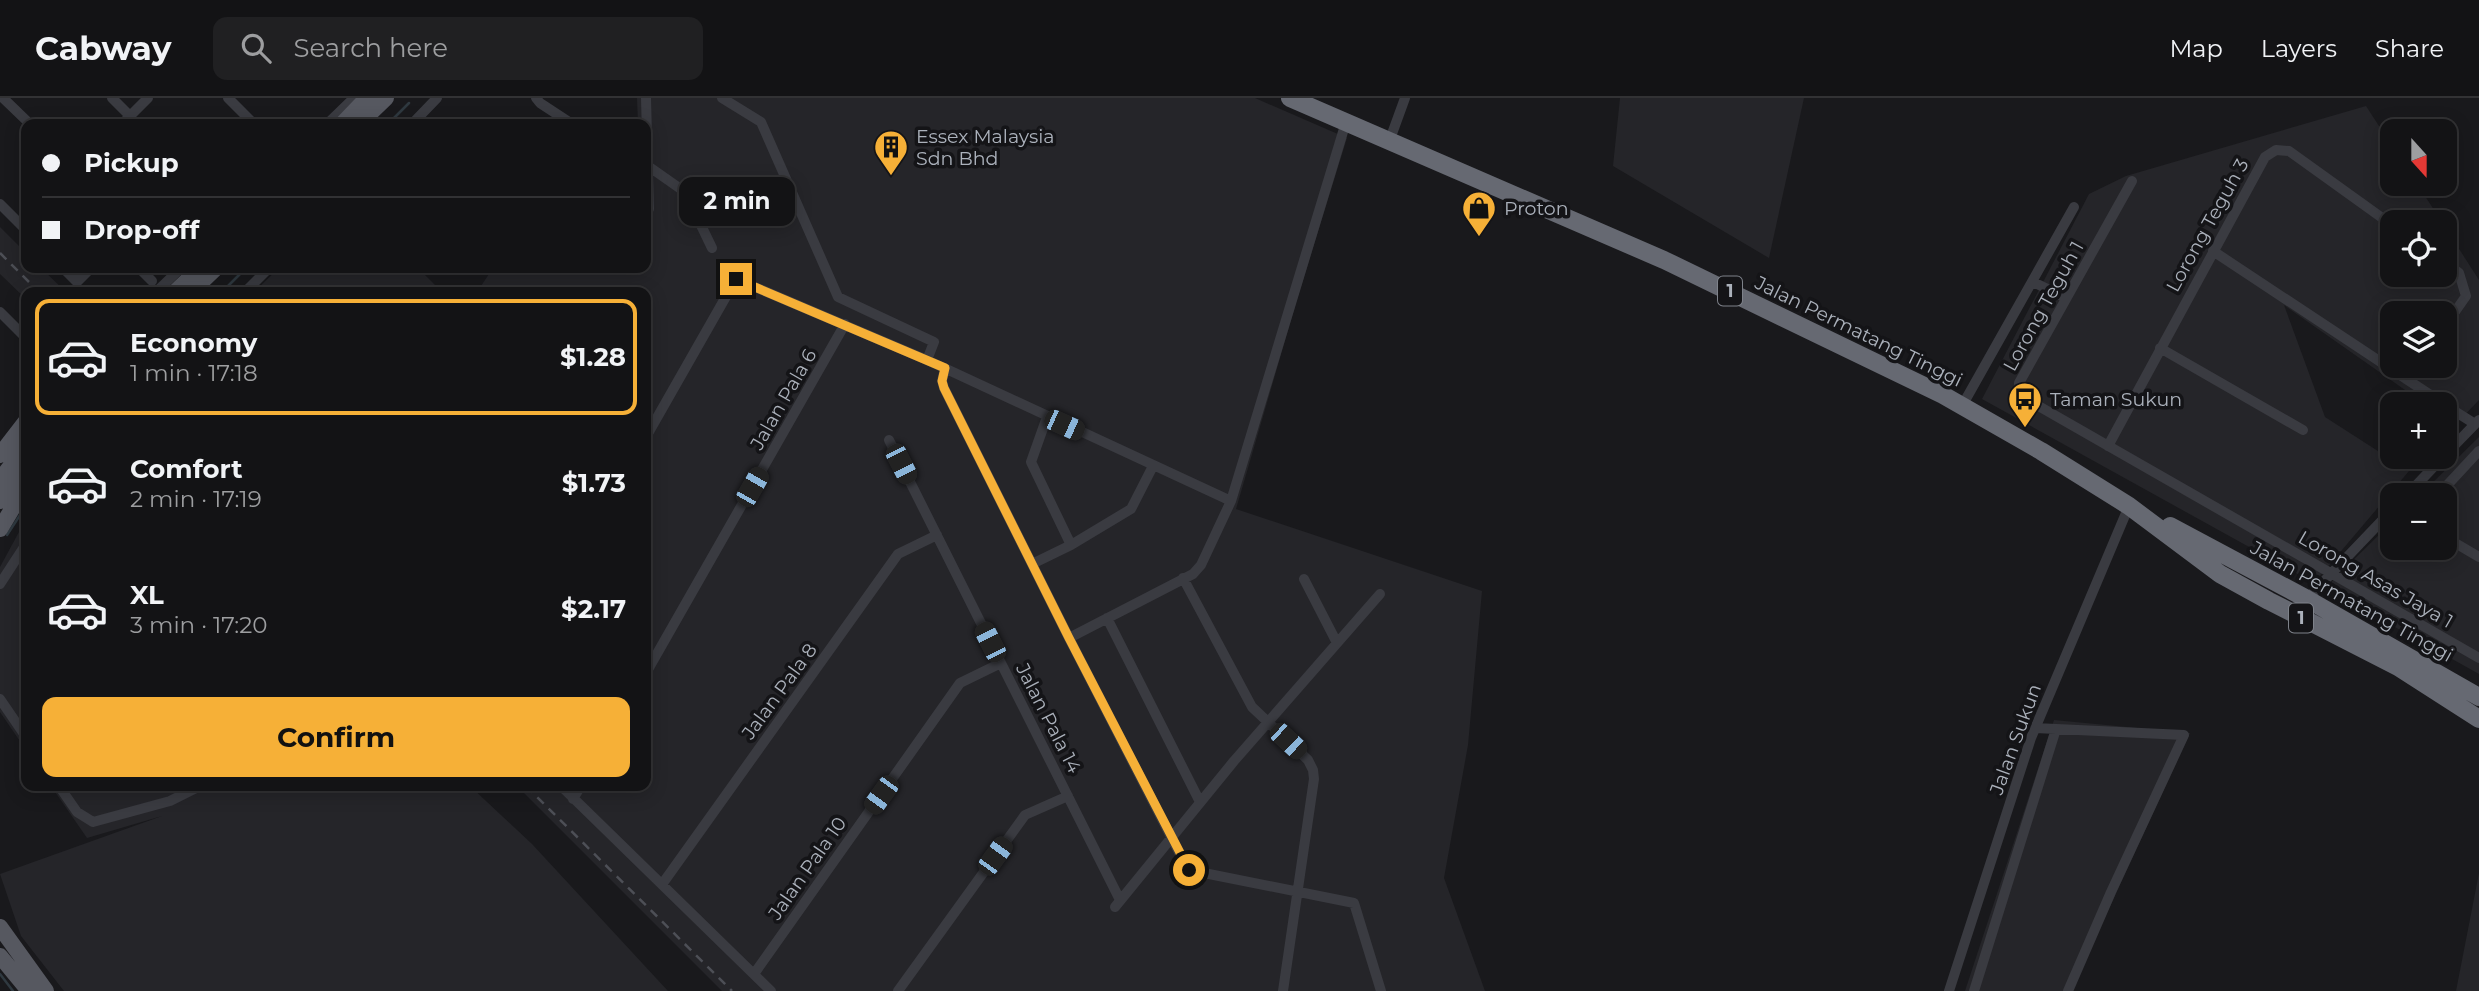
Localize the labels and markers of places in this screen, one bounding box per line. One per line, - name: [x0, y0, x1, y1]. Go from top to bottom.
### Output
- place label: Essex Malaysia Sdn Bhd: [916, 125, 1055, 170]
- building icon: Essex Malaysia Sdn Bhd: [872, 128, 910, 177]
- shop icon: Proton: [1460, 189, 1498, 238]
- place label: Proton: [1504, 197, 1569, 220]
- bus stop icon: Taman Sukun: [2006, 380, 2044, 429]
- place label: Taman Sukun: [2050, 388, 2182, 411]

